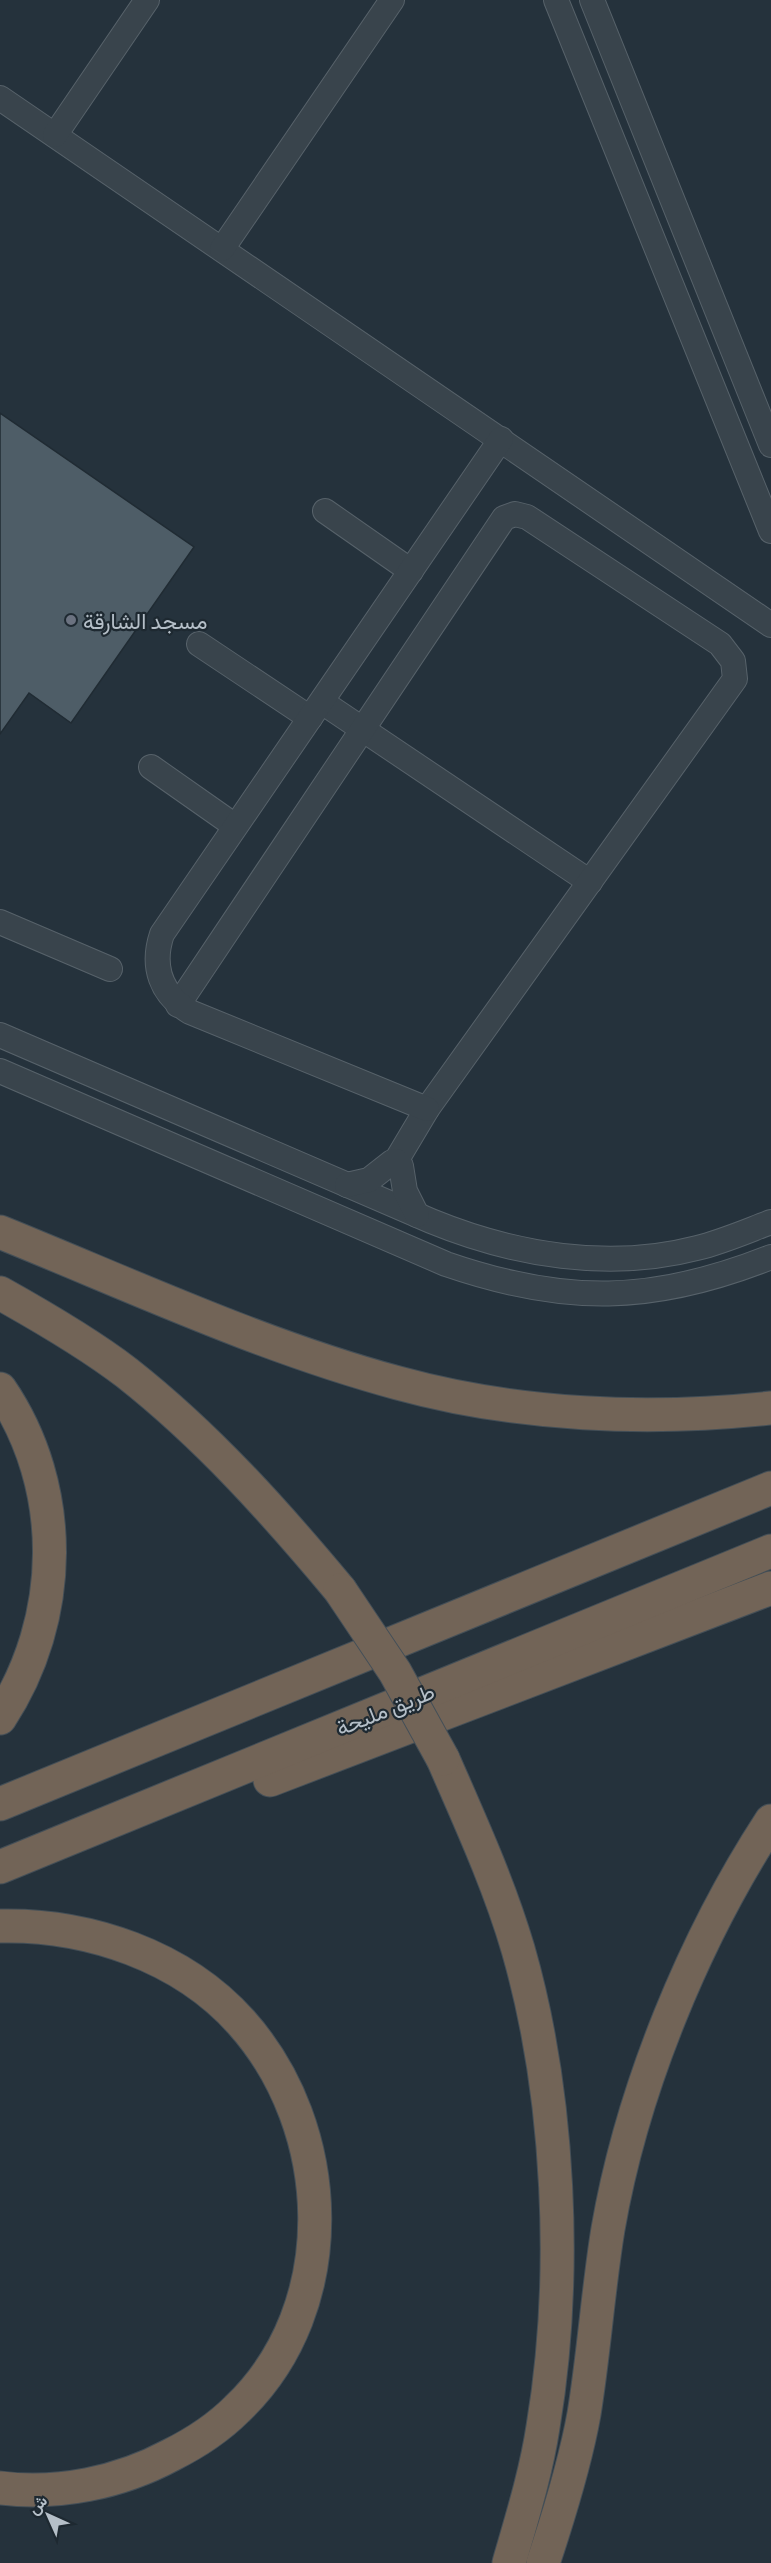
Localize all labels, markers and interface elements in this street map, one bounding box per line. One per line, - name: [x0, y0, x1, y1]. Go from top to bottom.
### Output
- place label: مسجد الشارقة: [83, 607, 207, 635]
- marker: مسجد الشارقة: [64, 613, 78, 627]
- street label: طريق مليحة: [332, 1677, 439, 1742]
- north arrow: [18, 2485, 78, 2545]
- text: ش: [24, 2491, 51, 2518]

